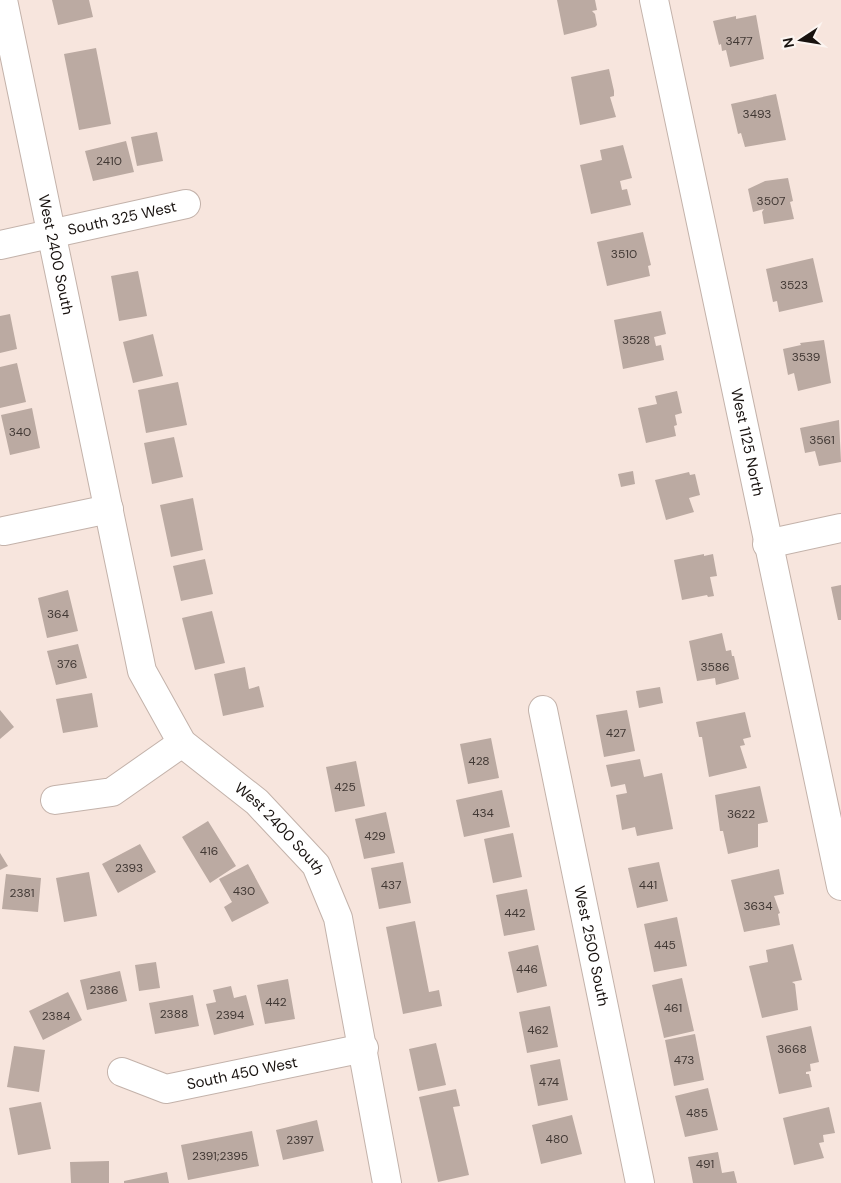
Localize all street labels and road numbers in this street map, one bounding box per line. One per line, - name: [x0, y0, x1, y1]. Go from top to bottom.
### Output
- street label: West 2400 South: [34, 193, 78, 316]
- street label: South 325 West: [66, 196, 178, 240]
- street label: West 1125 North: [726, 386, 768, 498]
- street label: West 2400 South: [230, 778, 329, 878]
- street label: West 2500 South: [569, 884, 614, 1008]
- street label: South 450 West: [185, 1052, 300, 1094]

